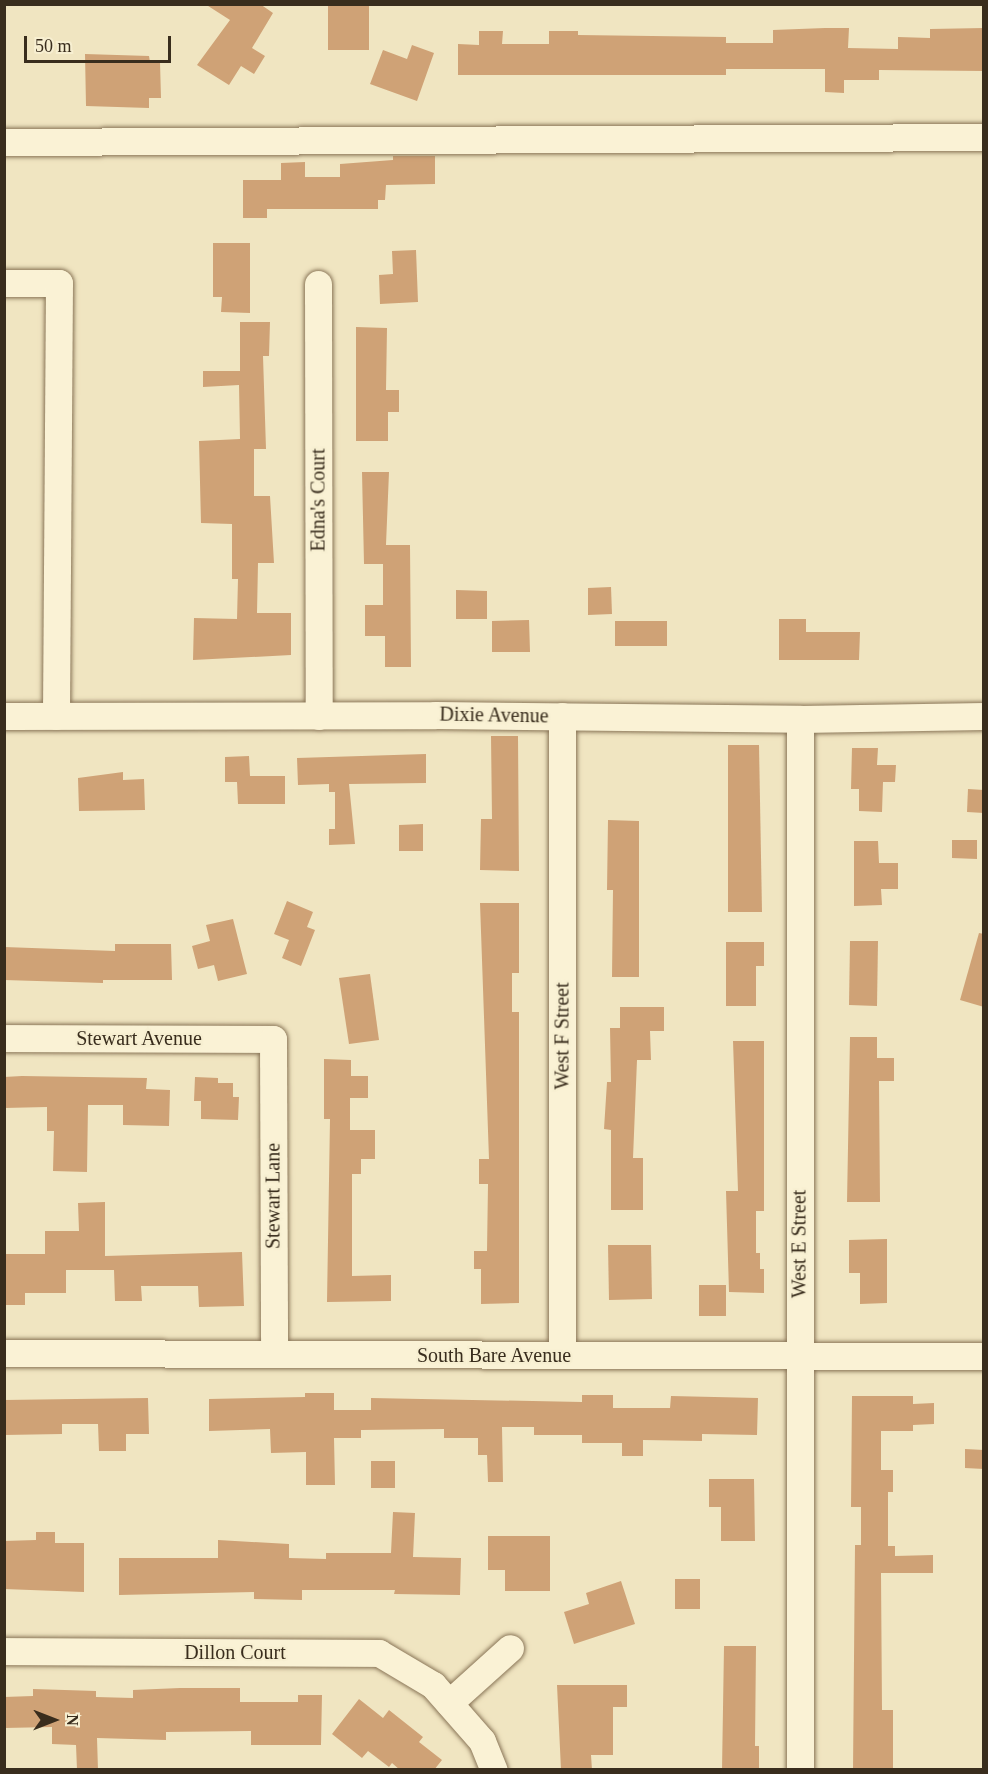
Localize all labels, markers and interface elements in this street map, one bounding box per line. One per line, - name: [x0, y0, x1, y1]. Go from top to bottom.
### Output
- scale bar: [27, 24, 174, 62]
- text: 50 m: [35, 36, 72, 56]
- street label: Edna's Court: [306, 448, 330, 552]
- street label: Dixie Avenue: [439, 702, 549, 728]
- street label: West F Street: [550, 982, 574, 1090]
- street label: Stewart Avenue: [76, 1026, 202, 1050]
- street label: Stewart Lane: [261, 1143, 285, 1249]
- street label: West E Street: [787, 1190, 811, 1298]
- street label: South Bare Avenue: [416, 1343, 572, 1367]
- street label: Dillon Court: [184, 1640, 286, 1664]
- north arrow: [24, 1690, 84, 1750]
- text: N: [64, 1714, 81, 1726]

